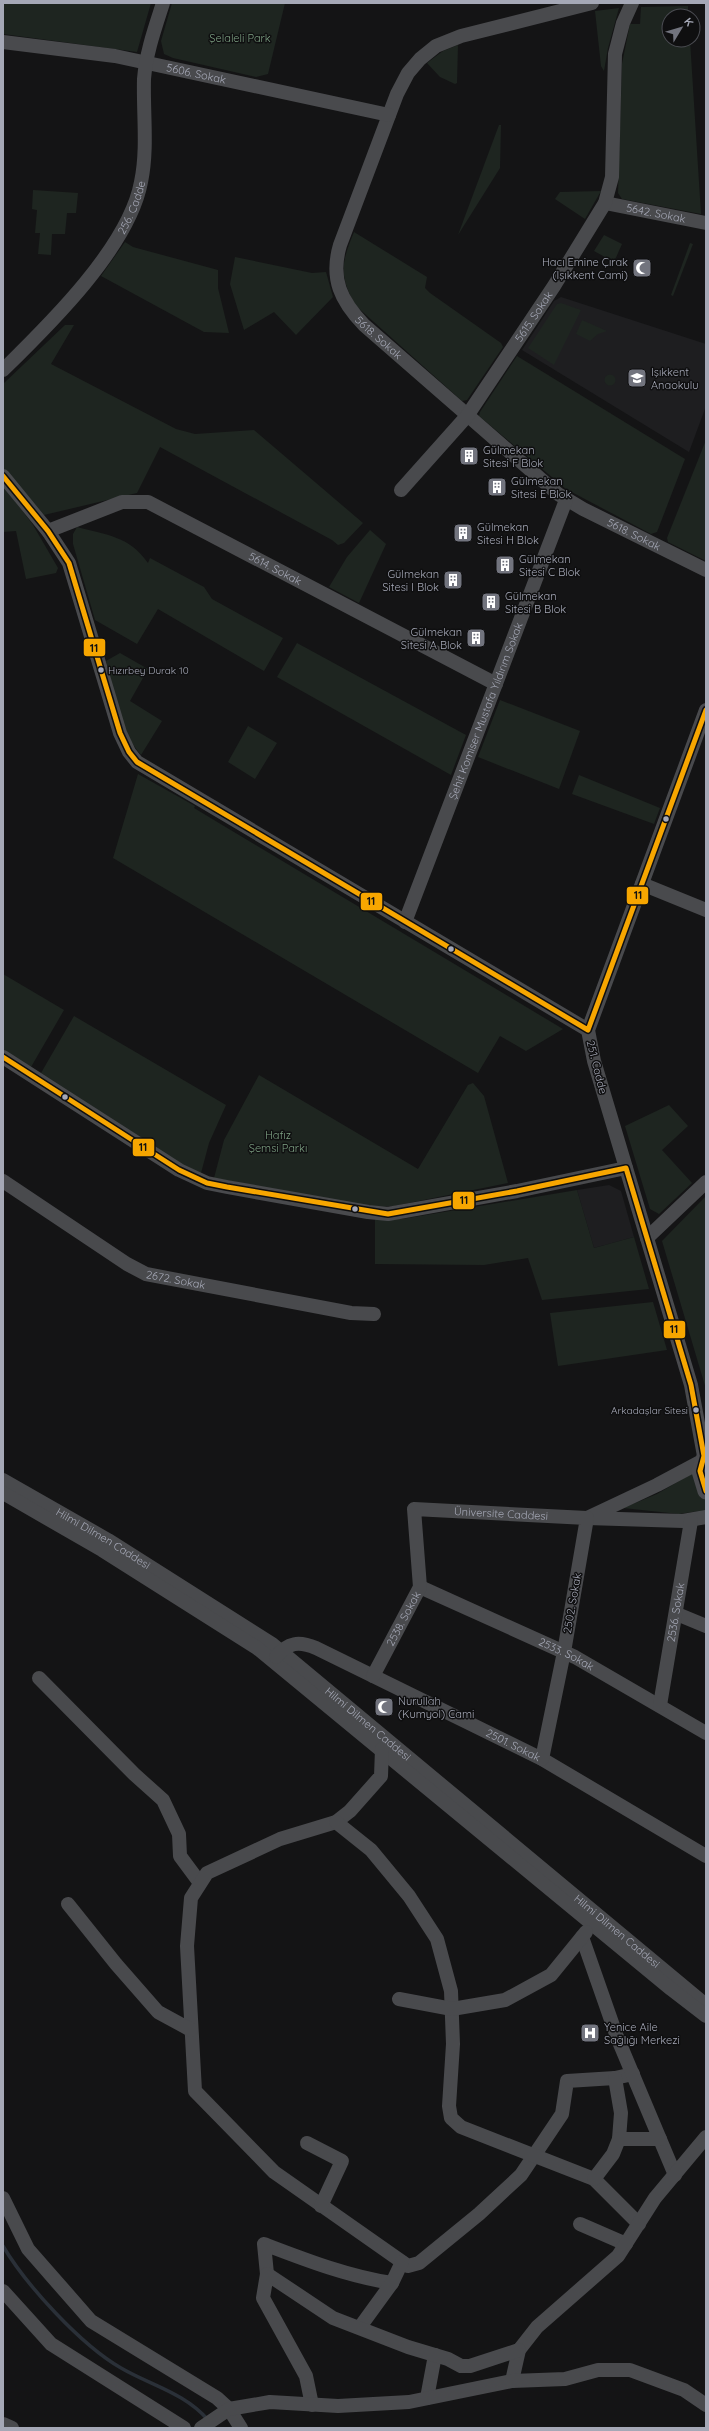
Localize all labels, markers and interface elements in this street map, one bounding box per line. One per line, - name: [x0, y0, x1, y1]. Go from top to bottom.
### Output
- north arrow: [661, 8, 701, 48]
- text: K: [681, 15, 697, 29]
- park label: Şelaleli Park: [209, 31, 271, 45]
- street label: 5606. Sokak: [165, 60, 227, 87]
- street label: 256. Cadde: [114, 180, 148, 237]
- street label: 5642. Sokak: [625, 200, 687, 226]
- place label: Hacı Emine Çırak (Işıkkent Cami): [542, 255, 628, 282]
- mosque icon: Hacı Emine Çırak (Işıkkent Cami): [631, 257, 653, 279]
- street label: 5615. Sokak: [512, 288, 556, 344]
- street label: 5618. Sokak: [352, 313, 405, 362]
- place label: Işıkkent Anaokulu: [651, 365, 699, 392]
- school or university icon: Işıkkent Anaokulu: [626, 367, 648, 389]
- place label: Gülmekan Sitesi F Blok: [483, 443, 543, 470]
- building icon: Gülmekan Sitesi F Blok: [458, 445, 480, 467]
- place label: Gülmekan Sitesi E Blok: [511, 474, 571, 501]
- building icon: Gülmekan Sitesi E Blok: [486, 476, 508, 498]
- street label: 5618. Sokak: [605, 515, 663, 554]
- place label: Gülmekan Sitesi H Blok: [477, 520, 539, 547]
- building icon: Gülmekan Sitesi H Blok: [452, 522, 474, 544]
- street label: 5614. Sokak: [246, 549, 304, 588]
- place label: Gülmekan Sitesi C Blok: [519, 552, 580, 579]
- building icon: Gülmekan Sitesi C Blok: [494, 554, 516, 576]
- place label: Gülmekan Sitesi I Blok: [382, 567, 439, 594]
- building icon: Gülmekan Sitesi I Blok: [442, 569, 464, 591]
- place label: Gülmekan Sitesi B Blok: [505, 589, 566, 616]
- building icon: Gülmekan Sitesi B Blok: [480, 591, 502, 613]
- street label: Şehit Komiser Mustafa Yıldırım Sokak: [445, 620, 526, 801]
- place label: Gülmekan Sitesi A Blok: [401, 625, 462, 652]
- building icon: Gülmekan Sitesi A Blok: [465, 627, 487, 649]
- line badge: 11: [83, 638, 106, 657]
- text: 11: [90, 641, 98, 655]
- place label: Hızırbey Durak 10: [108, 664, 189, 677]
- marker: Hızırbey Durak 10: [96, 665, 106, 675]
- unlabelled marker: [661, 814, 671, 824]
- line badge: 11: [626, 886, 649, 905]
- text: 11: [634, 888, 642, 902]
- line badge: 11: [360, 892, 383, 911]
- text: 11: [367, 894, 375, 908]
- unlabelled marker: [446, 944, 456, 954]
- street label: 251. Cadde: [584, 1039, 610, 1095]
- unlabelled marker: [60, 1092, 70, 1102]
- park label: Hafız Şemsi Parkı: [249, 1128, 307, 1155]
- line badge: 11: [132, 1138, 155, 1157]
- text: 11: [139, 1140, 147, 1154]
- line badge: 11: [452, 1191, 475, 1210]
- text: 11: [460, 1193, 468, 1207]
- unlabelled marker: [350, 1204, 360, 1214]
- street label: 2672. Sokak: [145, 1267, 207, 1292]
- line badge: 11: [663, 1320, 686, 1339]
- text: 11: [670, 1322, 678, 1336]
- place label: Arkadaşlar Sitesi: [611, 1404, 688, 1417]
- marker: Arkadaşlar Sitesi: [691, 1405, 701, 1415]
- street label: Üniversite Caddesi: [454, 1504, 548, 1523]
- street label: Hilmi Dilmen Caddesi: [54, 1505, 153, 1572]
- street label: 2502. Sokak: [560, 1572, 584, 1634]
- street label: 2536. Sokak: [664, 1581, 688, 1643]
- street label: 2538. Sokak: [383, 1589, 424, 1648]
- street label: 2533. Sokak: [537, 1635, 597, 1674]
- street label: Hilmi Dilmen Caddesi: [322, 1684, 414, 1764]
- place label: Nurullah (Kumyol) Cami: [398, 1694, 474, 1721]
- mosque icon: Nurullah (Kumyol) Cami: [373, 1696, 395, 1718]
- street label: 2501. Sokak: [484, 1726, 543, 1764]
- street label: Hilmi Dilmen Caddesi: [571, 1891, 663, 1971]
- place label: Yenice Aile Sağlığı Merkezi: [604, 2020, 680, 2047]
- hospital icon: Yenice Aile Sağlığı Merkezi: [579, 2022, 601, 2044]

